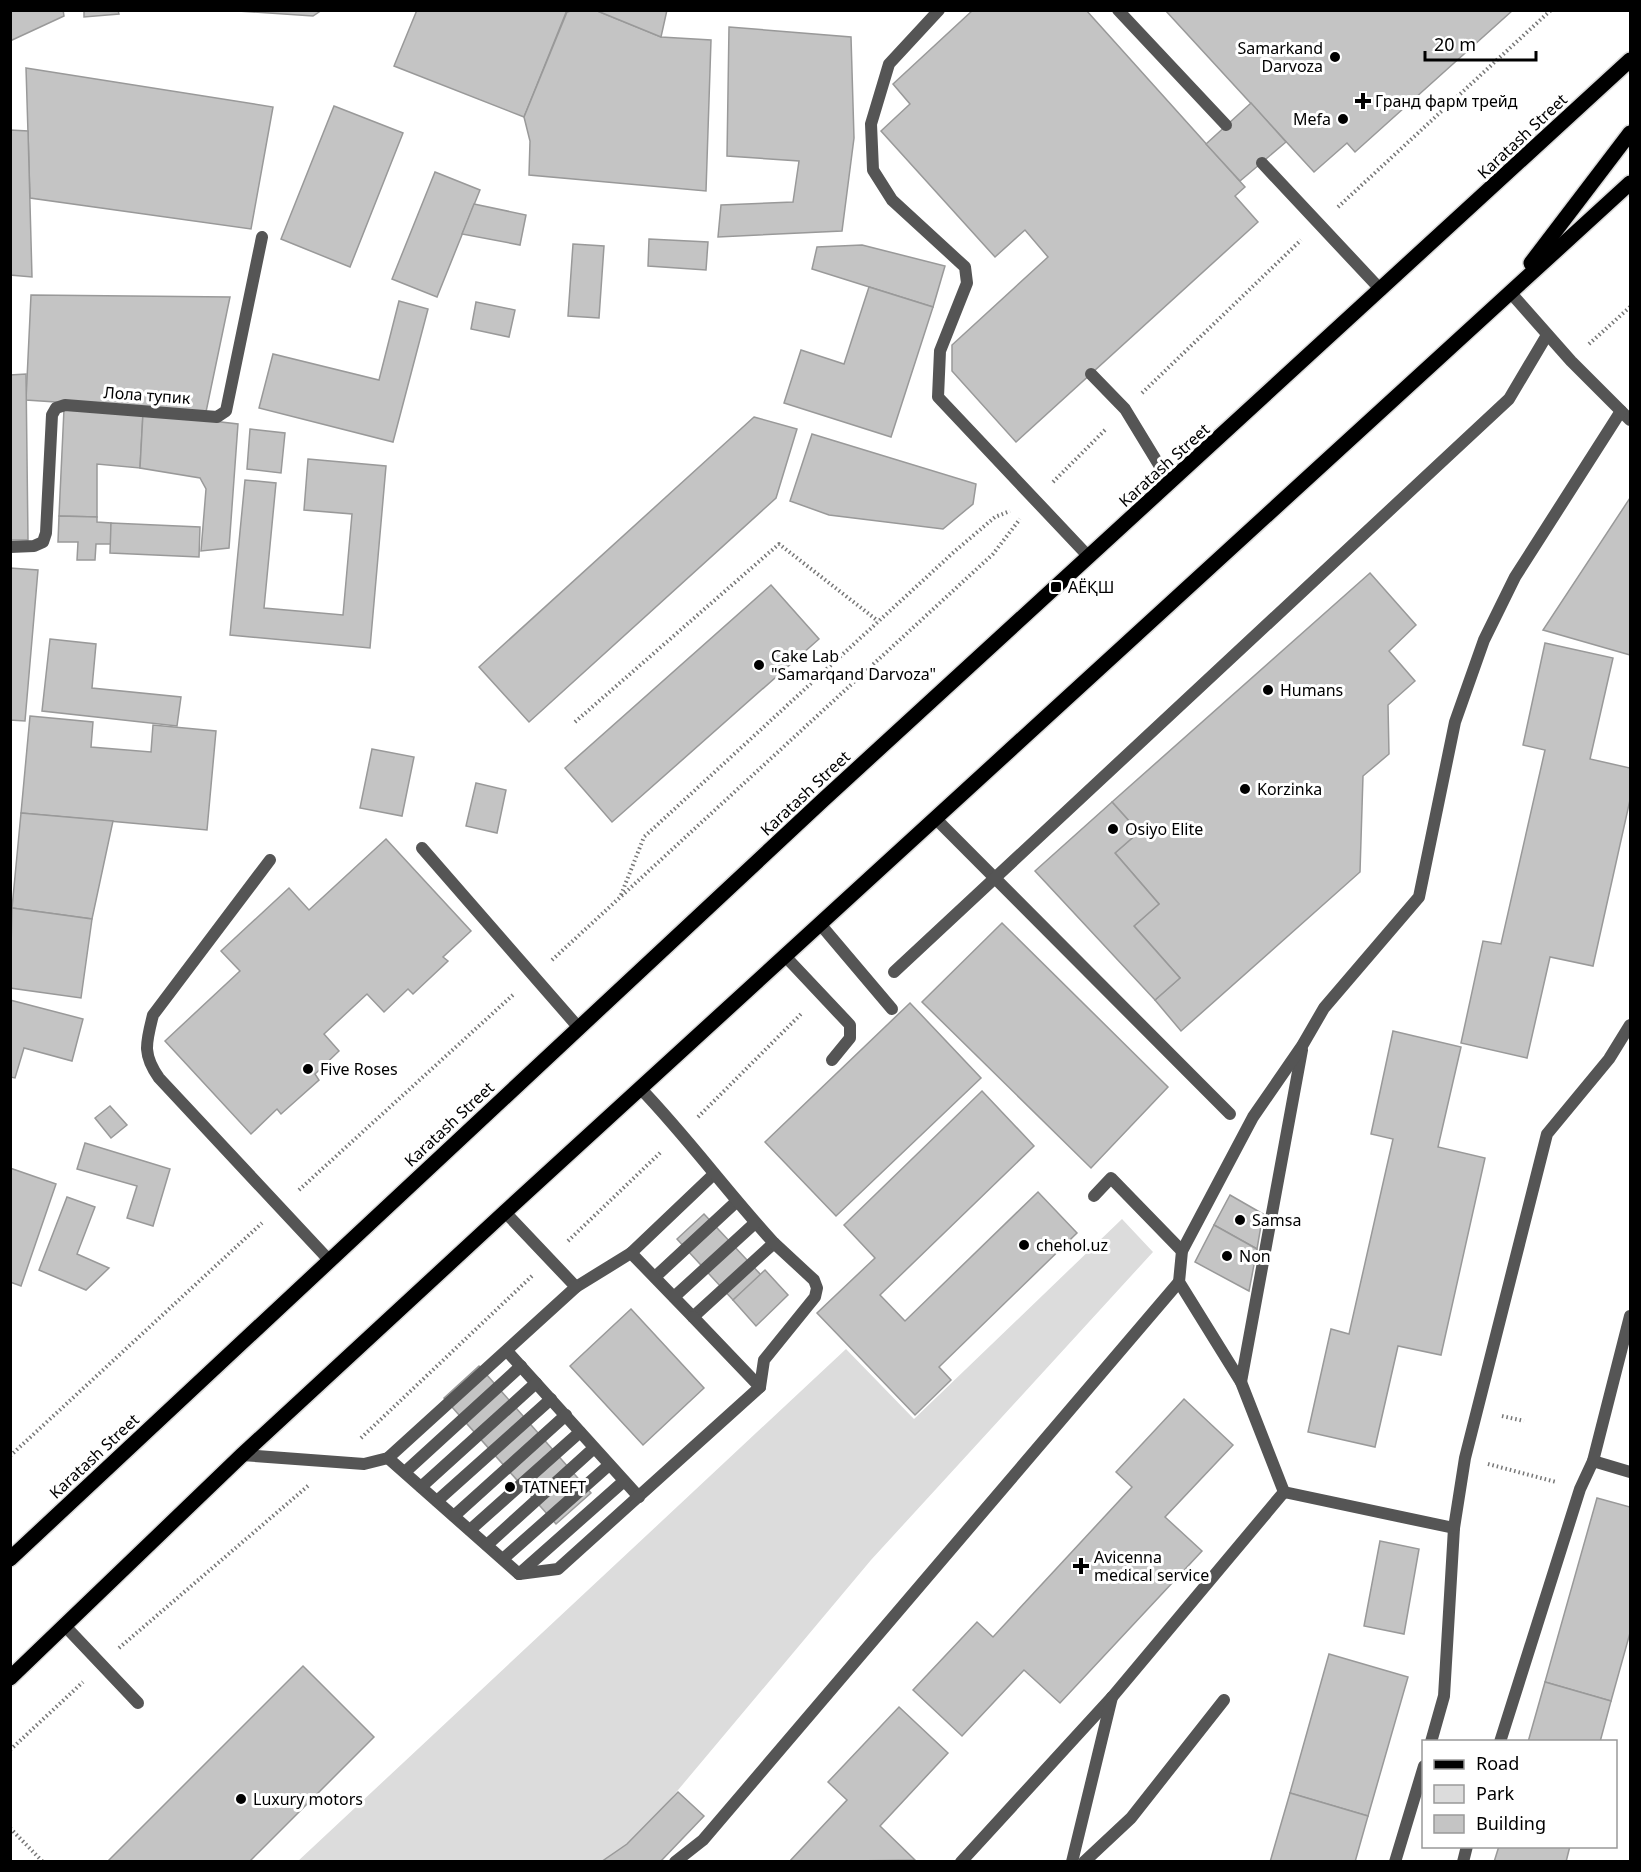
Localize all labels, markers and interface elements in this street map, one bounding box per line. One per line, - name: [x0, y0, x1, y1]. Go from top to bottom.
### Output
- scale bar: [1425, 24, 1536, 62]
- text: 20 m: [1434, 32, 1476, 56]
- place label: Samarkand Darvoza: [1237, 37, 1323, 77]
- marker: Samarkand Darvoza: [1328, 50, 1342, 64]
- street label: Karatash Street: [1472, 88, 1572, 183]
- place label: Гранд фарм трейд: [1375, 90, 1518, 112]
- marker: Гранд фарм трейд: [1356, 94, 1370, 108]
- place label: Mefa: [1293, 108, 1331, 130]
- marker: Mefa: [1336, 112, 1350, 126]
- street label: Лола тупик: [103, 381, 192, 409]
- street label: Karatash Street: [1114, 418, 1214, 512]
- place label: АЁҚШ: [1068, 576, 1114, 598]
- marker: АЁҚШ: [1049, 580, 1063, 594]
- place label: Cake Lab "Samarqand Darvoza": [771, 645, 936, 685]
- marker: Cake Lab "Samarqand Darvoza": [752, 658, 766, 672]
- place label: Humans: [1280, 679, 1343, 701]
- marker: Humans: [1261, 683, 1275, 697]
- street label: Karatash Street: [755, 745, 855, 840]
- place label: Korzinka: [1257, 778, 1322, 800]
- marker: Korzinka: [1238, 782, 1252, 796]
- place label: Osiyo Elite: [1125, 818, 1203, 840]
- marker: Osiyo Elite: [1106, 822, 1120, 836]
- place label: Five Roses: [320, 1058, 398, 1080]
- marker: Five Roses: [301, 1062, 315, 1076]
- street label: Karatash Street: [399, 1076, 499, 1171]
- place label: Samsa: [1252, 1209, 1301, 1231]
- marker: Samsa: [1233, 1213, 1247, 1227]
- place label: chehol.uz: [1036, 1234, 1108, 1256]
- marker: chehol.uz: [1017, 1238, 1031, 1252]
- place label: Non: [1239, 1245, 1271, 1267]
- marker: Non: [1220, 1249, 1234, 1263]
- street label: Karatash Street: [44, 1408, 144, 1503]
- place label: TATNEFT: [522, 1476, 586, 1498]
- marker: TATNEFT: [503, 1480, 517, 1494]
- place label: Avicenna medical service: [1094, 1546, 1209, 1586]
- marker: Avicenna medical service: [1072, 1557, 1090, 1575]
- legend: [1422, 1740, 1617, 1848]
- text: Road: [1476, 1751, 1519, 1775]
- text: Park: [1476, 1781, 1514, 1805]
- place label: Luxury motors: [253, 1788, 363, 1810]
- marker: Luxury motors: [234, 1792, 248, 1806]
- text: Building: [1476, 1811, 1546, 1835]

